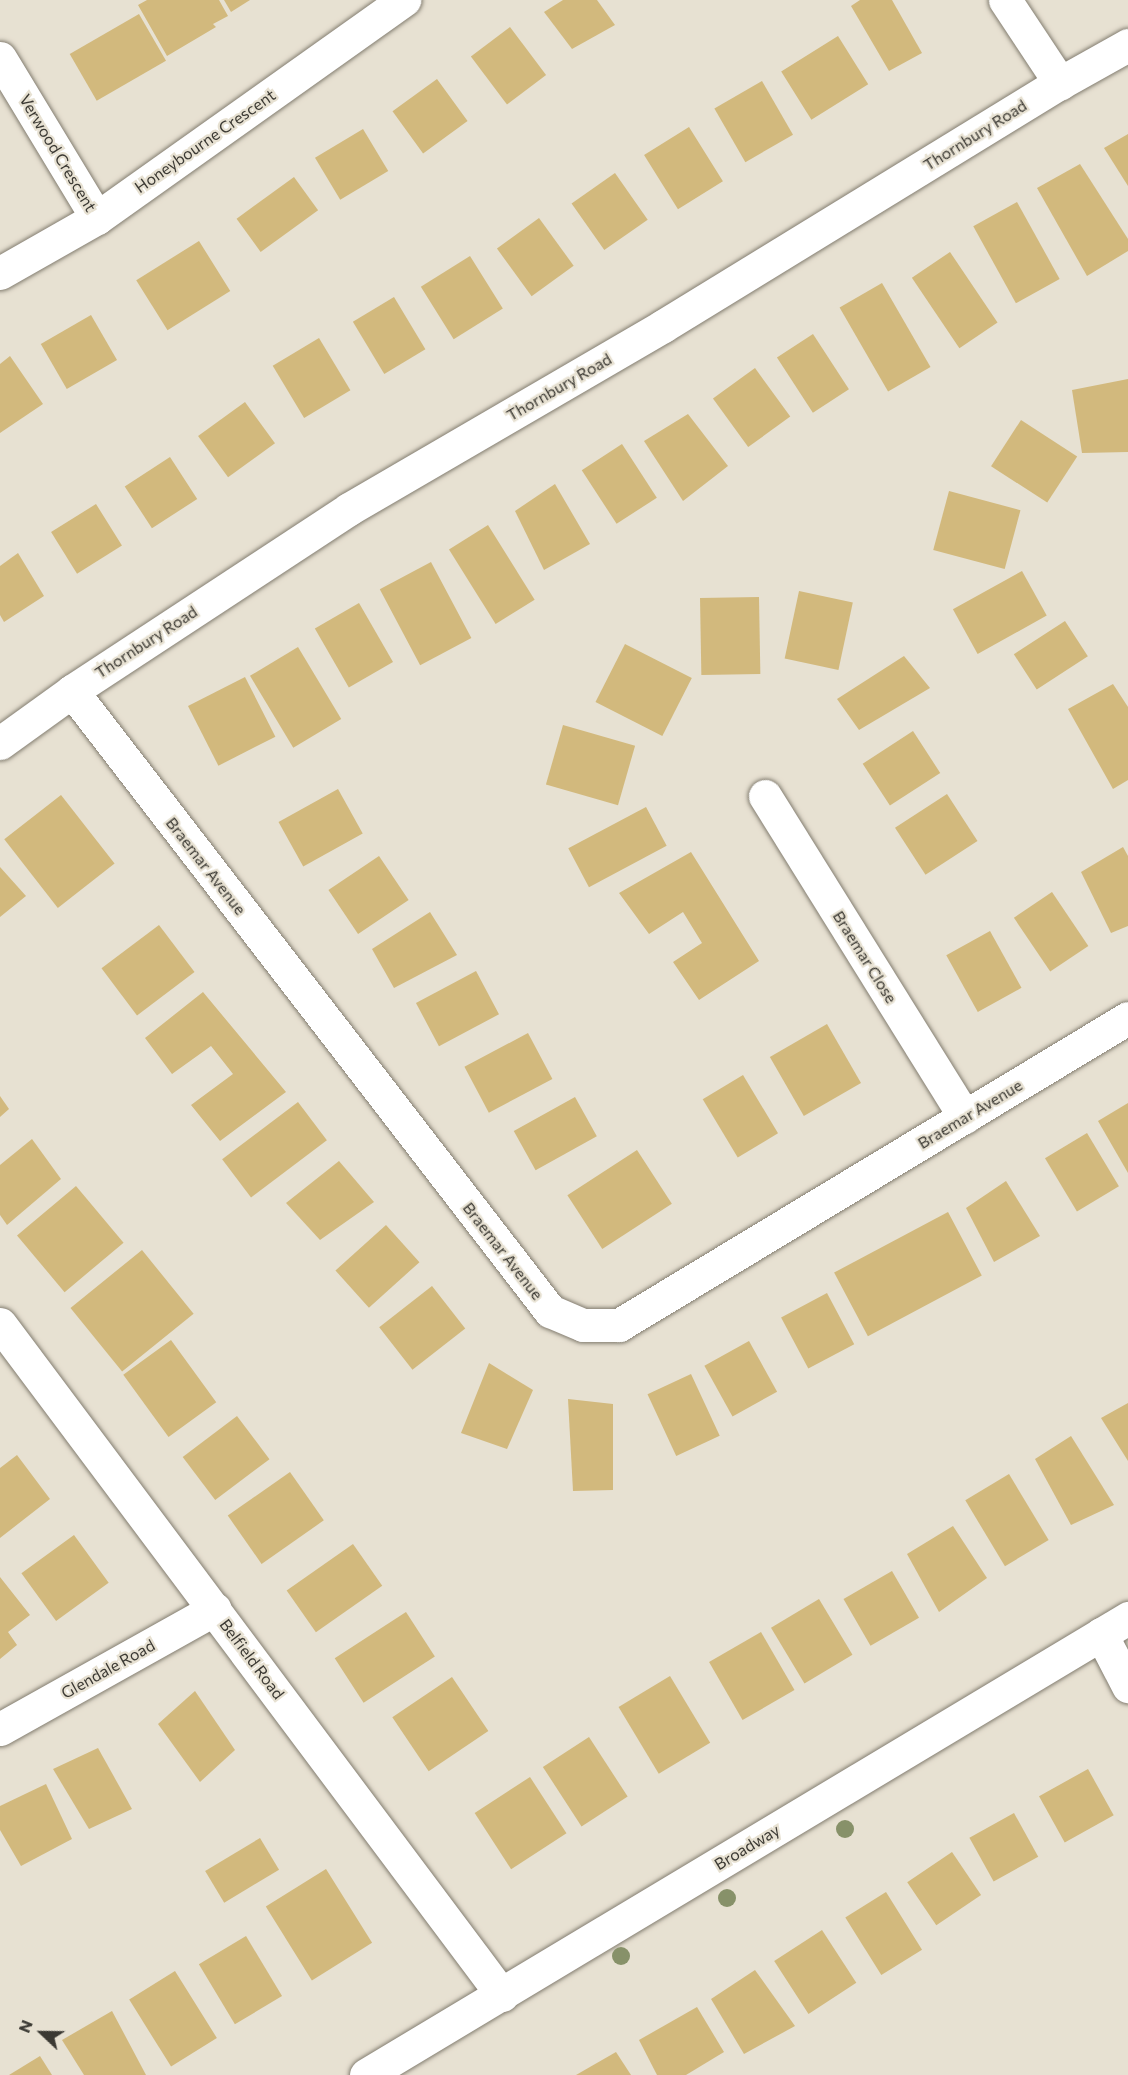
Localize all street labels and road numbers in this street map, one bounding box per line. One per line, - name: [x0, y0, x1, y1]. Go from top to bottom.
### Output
- street label: Honeybourne Crescent: [131, 85, 279, 197]
- street label: Verwood Crescent: [15, 91, 101, 215]
- street label: Thornbury Road: [920, 96, 1030, 174]
- street label: Thornbury Road: [503, 349, 615, 425]
- street label: Thornbury Road: [91, 602, 201, 682]
- street label: Braemar Avenue: [162, 813, 250, 919]
- street label: Braemar Close: [829, 907, 901, 1007]
- street label: Braemar Avenue: [914, 1075, 1026, 1153]
- street label: Braemar Avenue: [459, 1198, 547, 1304]
- street label: Belfield Road: [216, 1615, 288, 1703]
- street label: Glendale Road: [58, 1635, 158, 1703]
- street label: Broadway: [711, 1820, 783, 1874]

